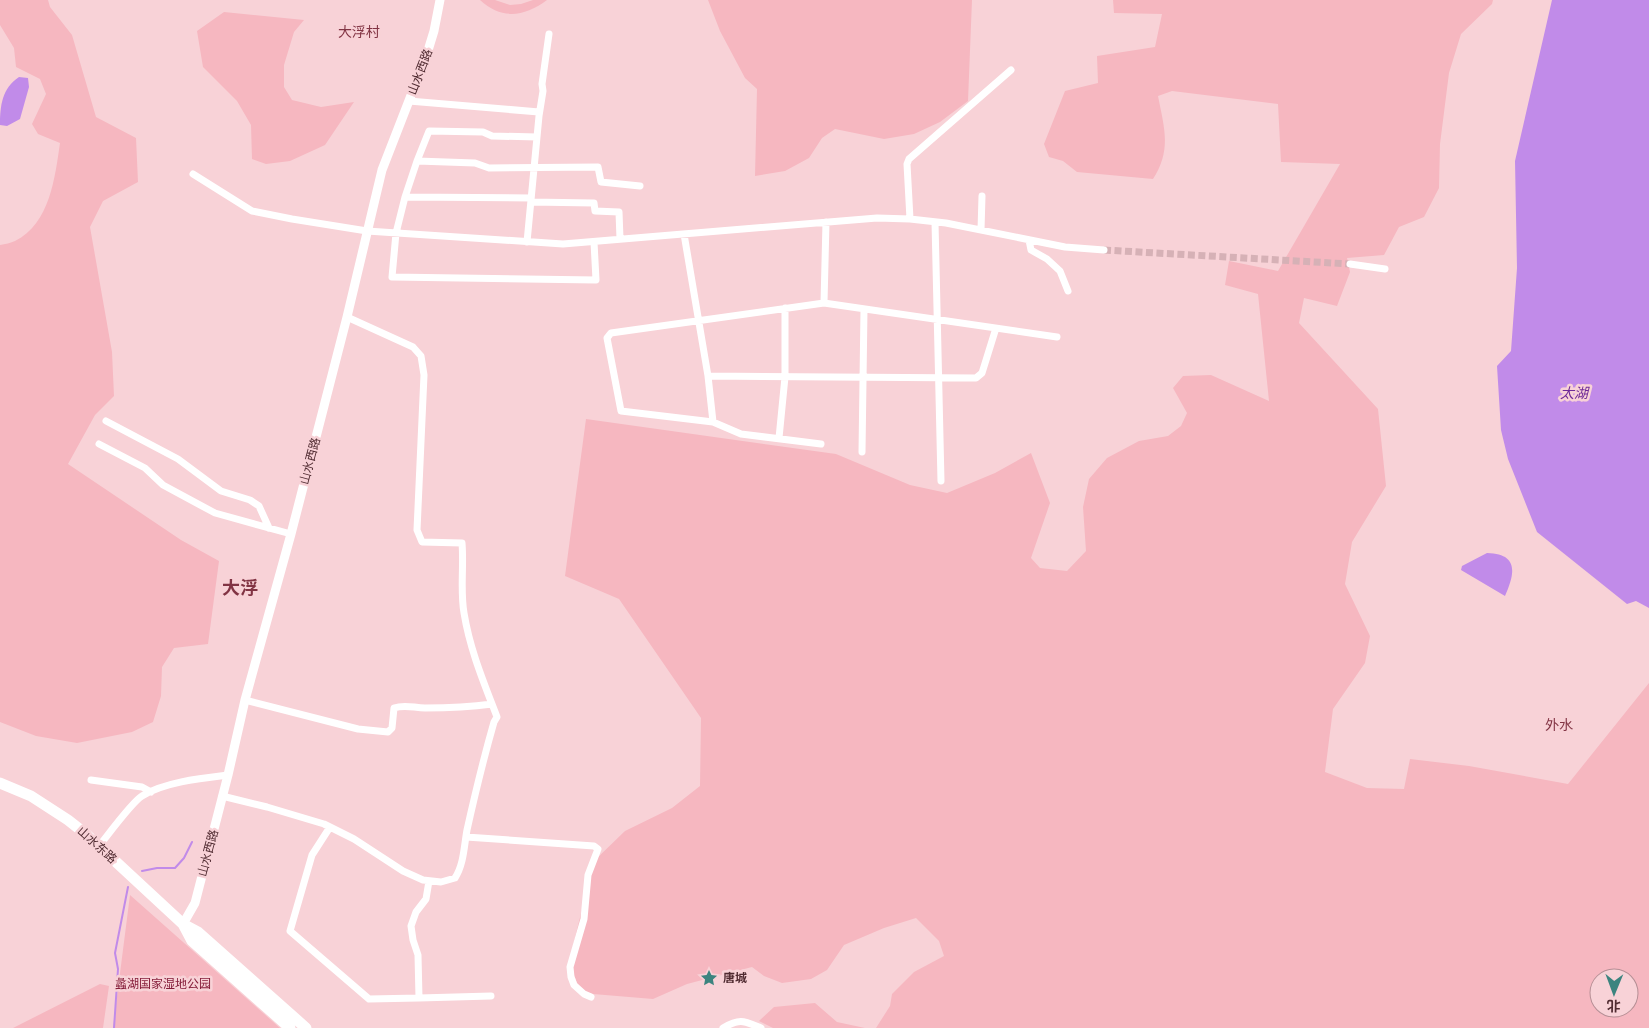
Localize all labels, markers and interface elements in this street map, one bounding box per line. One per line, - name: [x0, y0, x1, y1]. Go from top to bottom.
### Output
- district label: 大浮村: [338, 24, 380, 40]
- street label: 山水西路: [405, 47, 435, 97]
- water label: 太湖: [1560, 385, 1590, 401]
- street label: 山水西路: [297, 436, 323, 486]
- district label: 大浮: [222, 577, 258, 598]
- district label: 外水: [1545, 717, 1573, 733]
- street label: 山水东路: [74, 824, 120, 866]
- street label: 山水西路: [195, 828, 221, 878]
- place icon: 唐城: [699, 968, 719, 988]
- north arrow: [1589, 968, 1639, 1018]
- place label: 唐城: [723, 971, 747, 985]
- park label: 蠡湖国家湿地公园: [115, 977, 211, 991]
- text: 北: [1607, 998, 1621, 1014]

